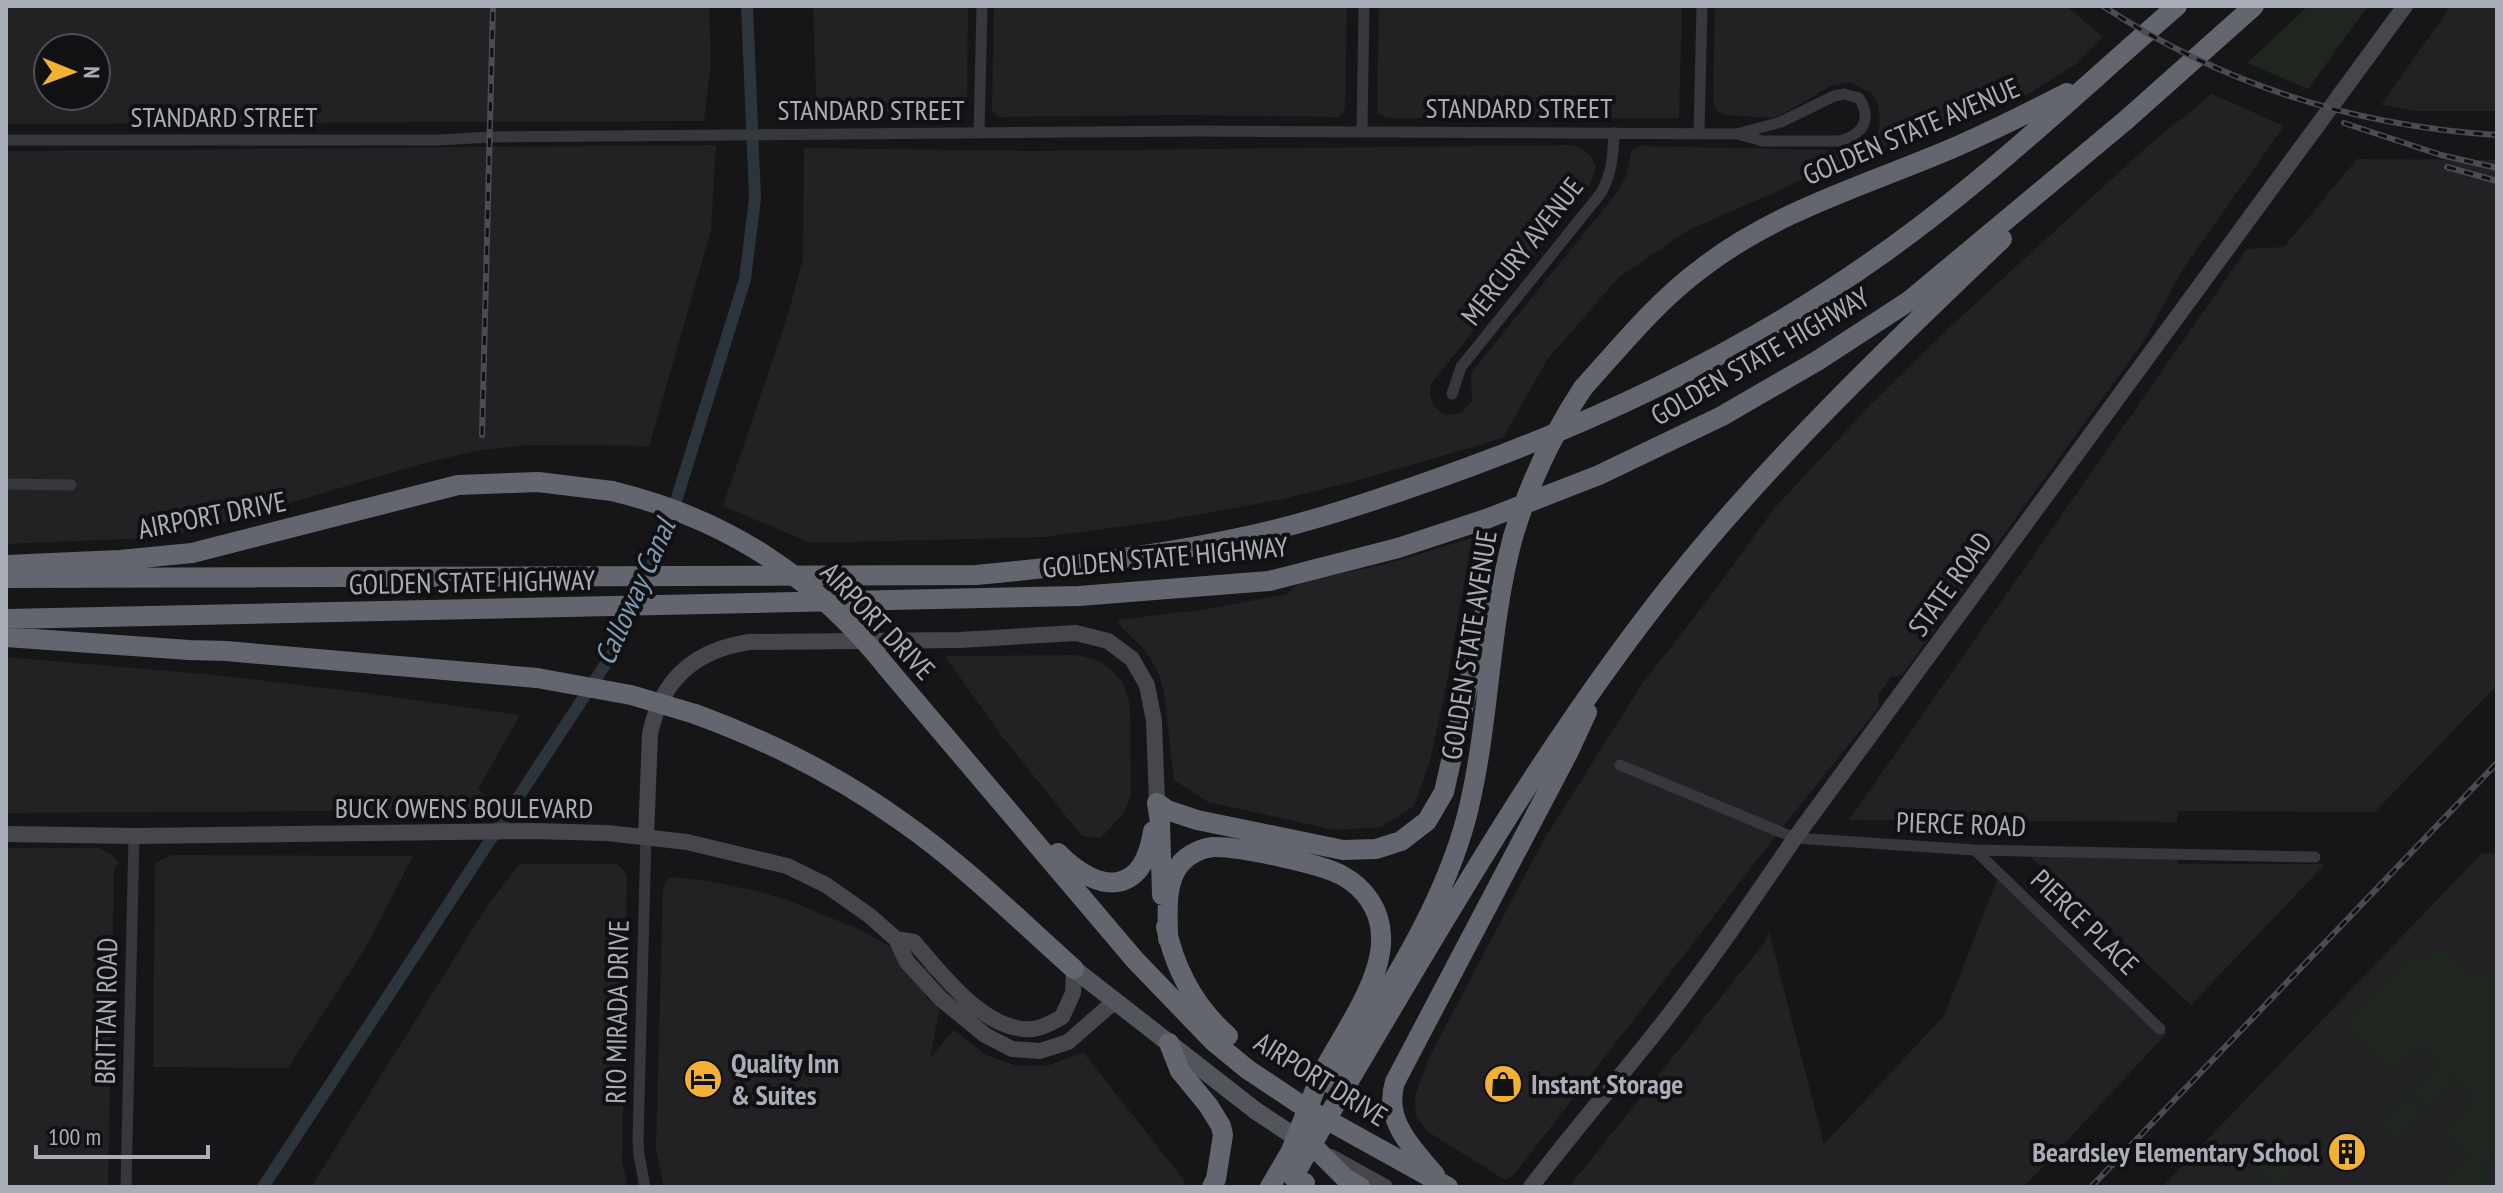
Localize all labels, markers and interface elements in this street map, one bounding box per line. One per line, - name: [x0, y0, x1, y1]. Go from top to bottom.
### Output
- north arrow: [32, 32, 112, 112]
- text: N: [78, 66, 106, 79]
- street label: GOLDEN STATE AVENUE: [1797, 68, 2025, 193]
- street label: STANDARD STREET: [1425, 89, 1613, 126]
- street label: STANDARD STREET: [777, 91, 965, 128]
- street label: STANDARD STREET: [130, 98, 318, 135]
- street label: MERCURY AVENUE: [1452, 169, 1591, 332]
- street label: GOLDEN STATE HIGHWAY: [1644, 278, 1876, 433]
- street label: AIRPORT DRIVE: [135, 482, 289, 547]
- water label: Calloway Canal: [584, 509, 684, 671]
- street label: STATE ROAD: [1899, 524, 2000, 643]
- street label: GOLDEN STATE HIGHWAY: [1041, 527, 1290, 586]
- street label: GOLDEN STATE AVENUE: [1432, 528, 1505, 762]
- street label: AIRPORT DRIVE: [813, 554, 944, 688]
- street label: GOLDEN STATE HIGHWAY: [348, 561, 596, 602]
- street label: BUCK OWENS BOULEVARD: [335, 789, 593, 826]
- street label: PIERCE ROAD: [1895, 803, 2027, 844]
- street label: PIERCE PLACE: [2023, 861, 2147, 982]
- street label: RIO MIRADA DRIVE: [596, 920, 637, 1104]
- street label: BRITTAN ROAD: [86, 937, 125, 1085]
- street label: AIRPORT DRIVE: [1248, 1023, 1395, 1134]
- place label: Quality Inn & Suites: [731, 1044, 839, 1113]
- hotel icon: Quality Inn & Suites: [682, 1058, 724, 1100]
- shop icon: Instant Storage: [1482, 1063, 1524, 1105]
- place label: Instant Storage: [1531, 1065, 1683, 1102]
- scale bar: [36, 1109, 208, 1159]
- text: 100 m: [48, 1121, 101, 1152]
- building icon: Beardsley Elementary School: [2326, 1131, 2368, 1173]
- place label: Beardsley Elementary School: [2032, 1133, 2319, 1170]

